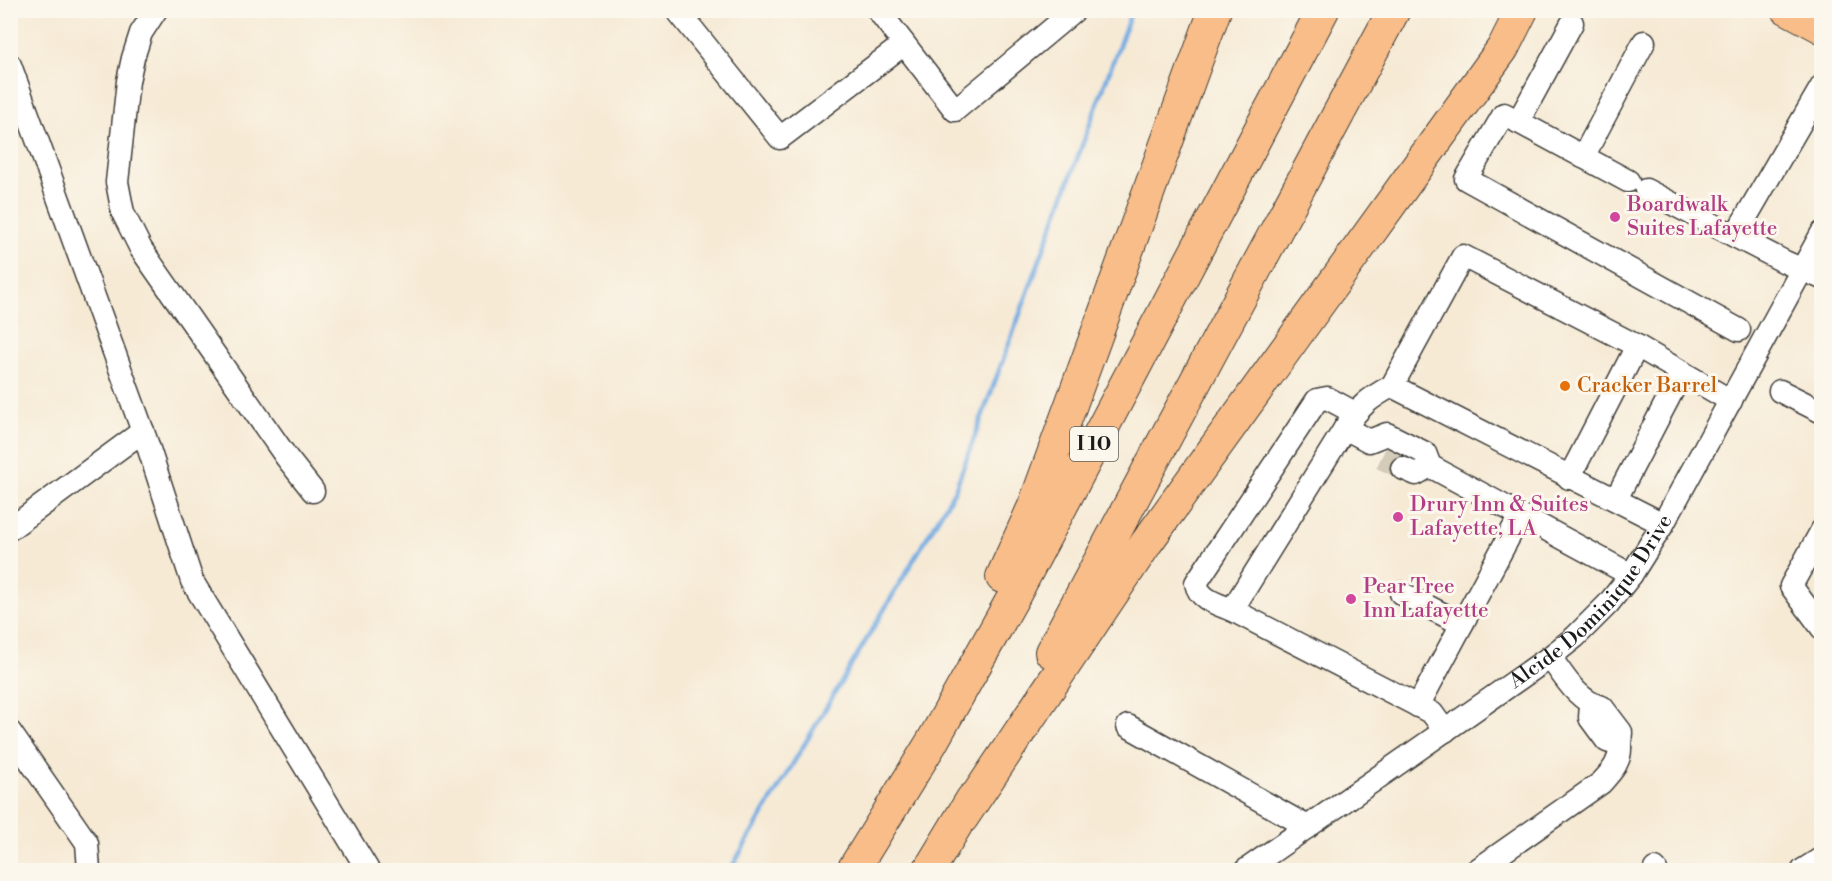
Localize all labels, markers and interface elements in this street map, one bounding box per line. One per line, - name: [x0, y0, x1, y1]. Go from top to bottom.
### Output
- place label: Boardwalk Suites Lafayette: [1626, 192, 1777, 242]
- marker: Boardwalk Suites Lafayette: [1608, 210, 1622, 224]
- place label: Cracker Barrel: [1577, 373, 1717, 399]
- marker: Cracker Barrel: [1558, 379, 1572, 393]
- road number: I 10: [1070, 427, 1118, 461]
- place label: Drury Inn & Suites Lafayette, LA: [1410, 492, 1589, 542]
- marker: Drury Inn & Suites Lafayette, LA: [1391, 510, 1405, 524]
- street label: Alcide Dominique Drive: [1503, 510, 1679, 695]
- place label: Pear Tree Inn Lafayette: [1363, 574, 1489, 624]
- marker: Pear Tree Inn Lafayette: [1344, 592, 1358, 606]

